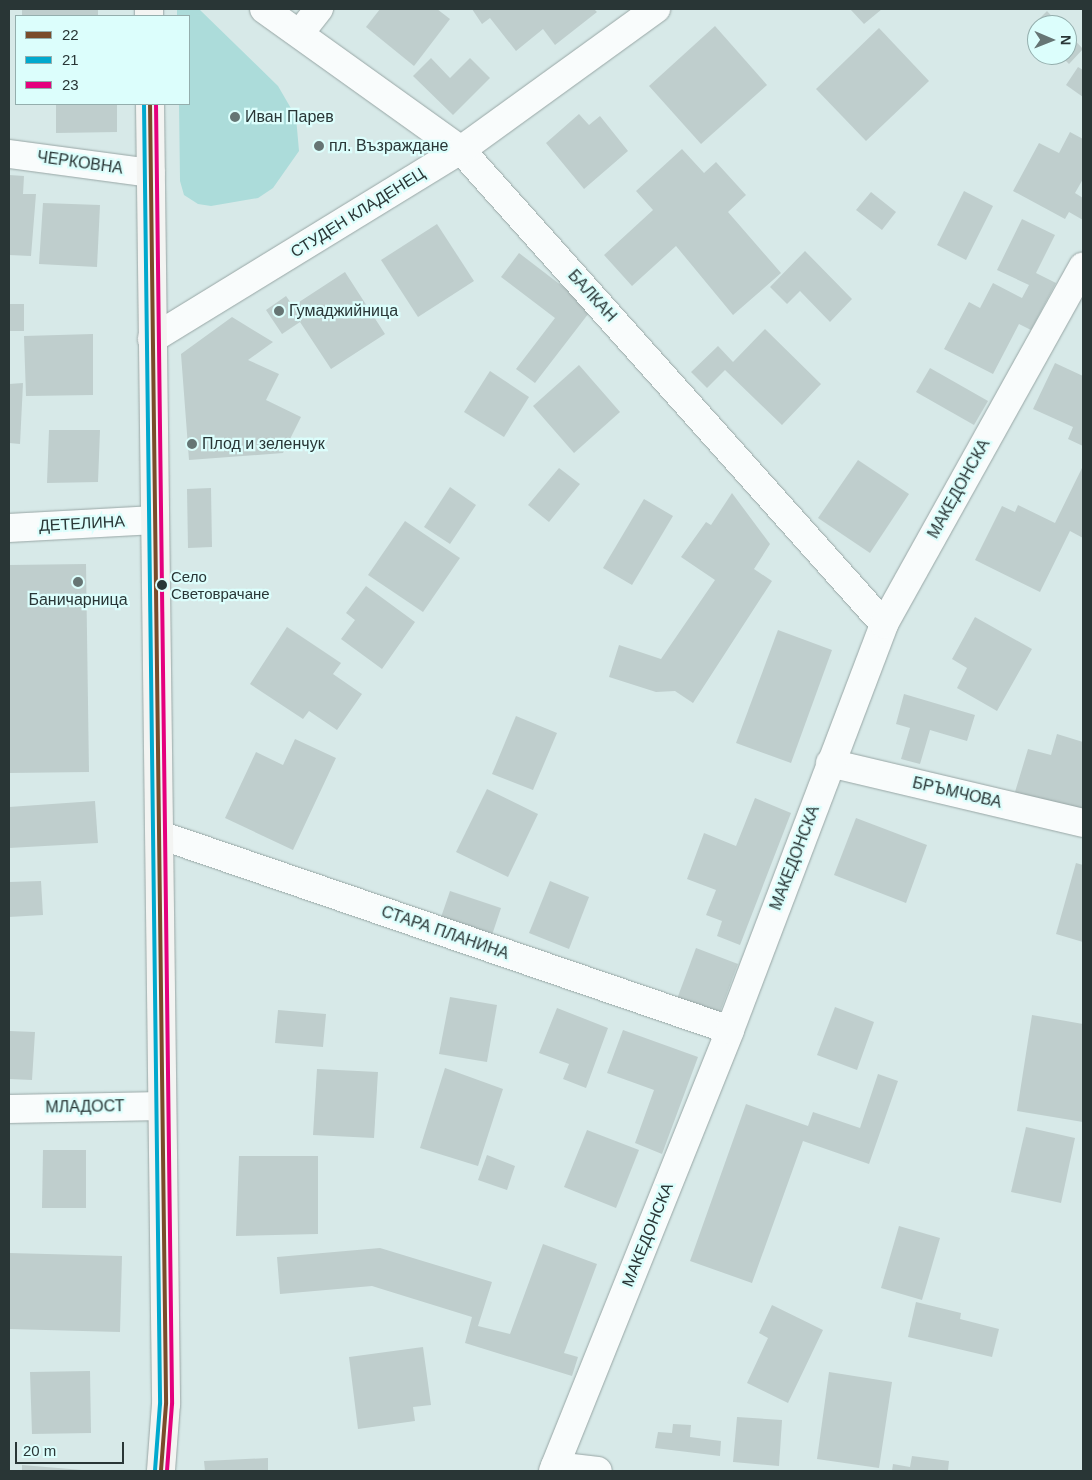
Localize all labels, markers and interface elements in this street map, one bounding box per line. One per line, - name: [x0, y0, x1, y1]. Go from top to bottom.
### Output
- legend: [15, 15, 190, 105]
- north arrow: [1027, 15, 1077, 65]
- text: 22: [62, 26, 79, 43]
- text: N: [1058, 35, 1074, 45]
- text: 21: [62, 51, 79, 68]
- text: 23: [62, 76, 79, 93]
- place label: Иван Парев: [245, 107, 334, 127]
- marker: Иван Парев: [229, 111, 241, 123]
- place label: пл. Възраждане: [329, 136, 448, 156]
- marker: пл. Възраждане: [313, 140, 325, 152]
- street label: ЧЕРКОВНА: [36, 147, 124, 179]
- street label: СТУДЕН КЛАДЕНЕЦ: [287, 164, 429, 262]
- street label: БАЛКАН: [564, 266, 620, 326]
- place label: Гумаджийница: [289, 301, 398, 321]
- marker: Гумаджийница: [273, 305, 285, 317]
- place label: Плод и зеленчук: [202, 434, 325, 454]
- street label: МАКЕДОНСКА: [924, 436, 994, 542]
- marker: Плод и зеленчук: [186, 438, 198, 450]
- street label: ДЕТЕЛИНА: [38, 512, 126, 536]
- place label: Село Световрачане: [171, 567, 270, 602]
- marker: Баничарница: [72, 576, 84, 588]
- marker: Село Световрачане: [157, 580, 167, 590]
- place label: Баничарница: [28, 590, 128, 610]
- street label: БРЪМЧОВА: [911, 773, 1003, 813]
- street label: МАКЕДОНСКА: [766, 803, 824, 913]
- street label: СТАРА ПЛАНИНА: [379, 902, 511, 964]
- street label: МЛАДОСТ: [45, 1097, 125, 1117]
- street label: МАКЕДОНСКА: [618, 1180, 678, 1290]
- scale bar: [18, 1432, 126, 1464]
- text: 20 m: [23, 1442, 56, 1459]

